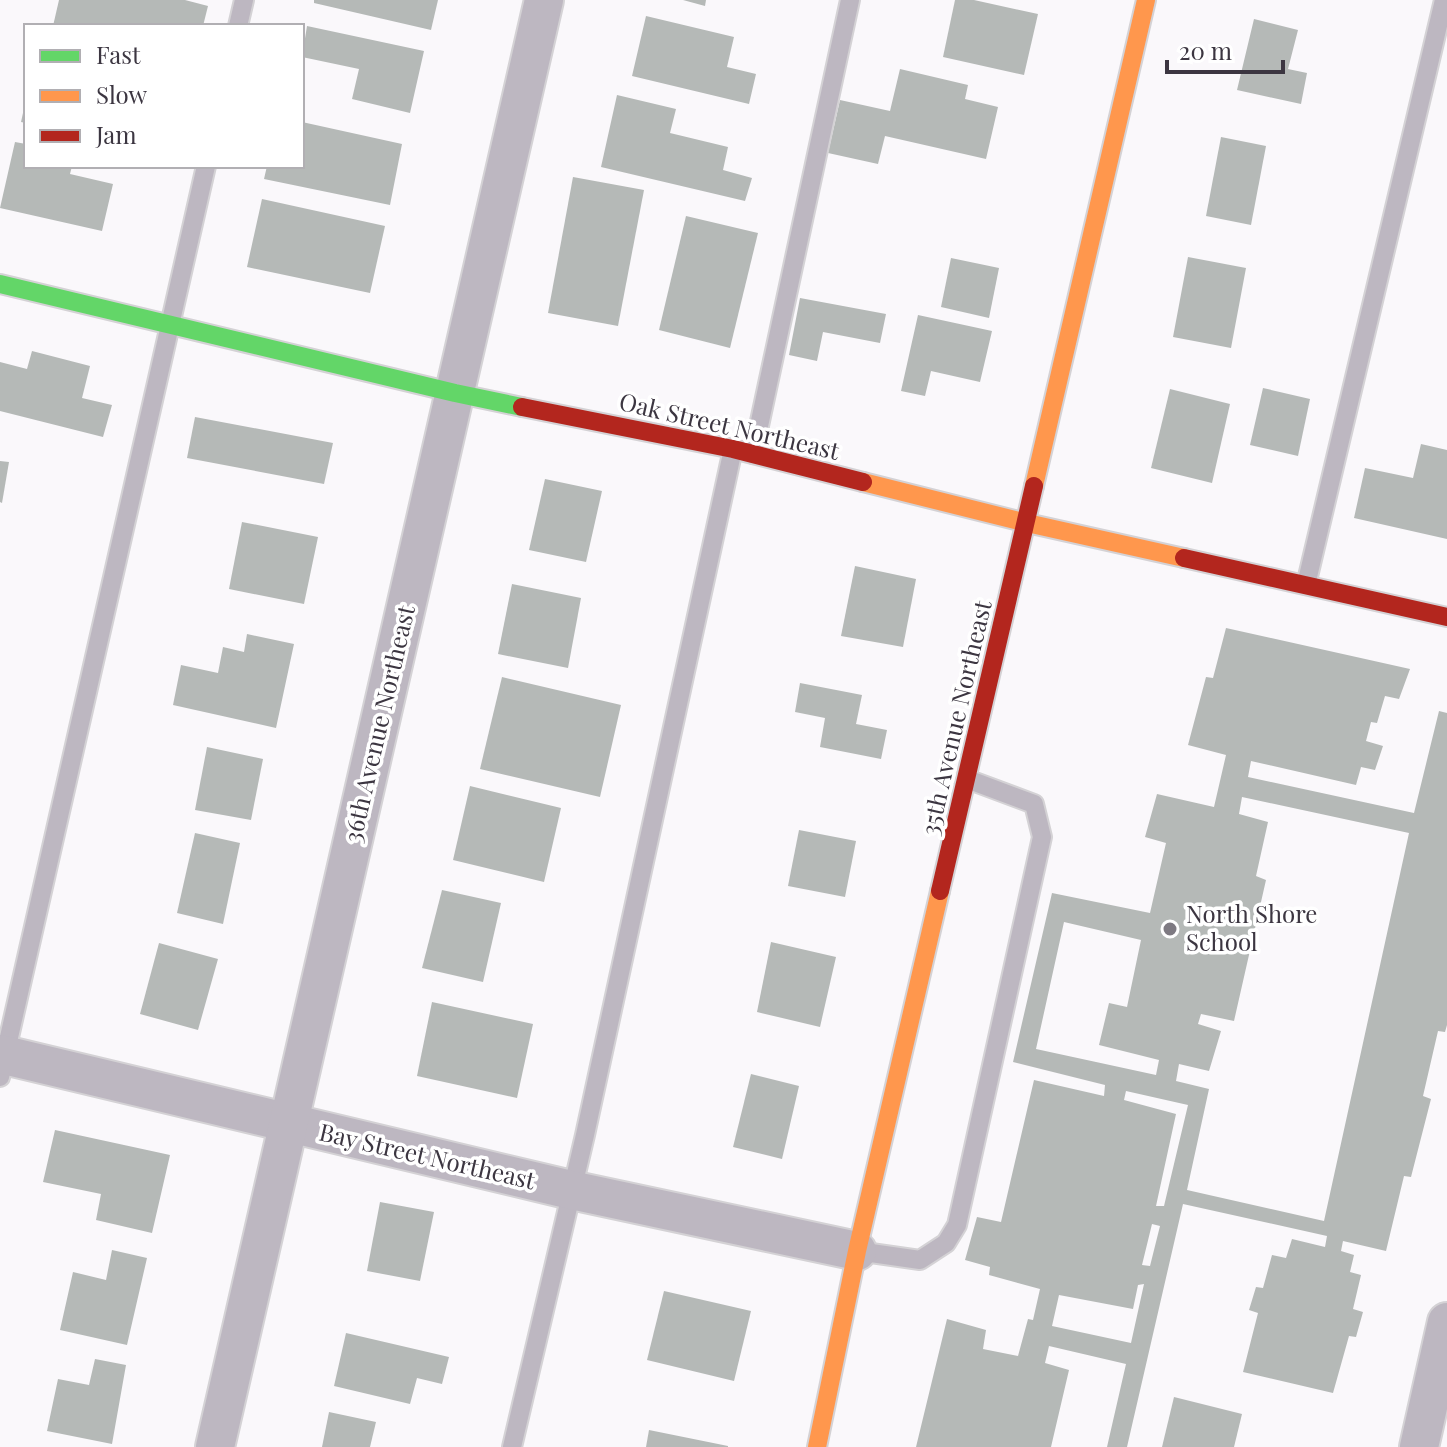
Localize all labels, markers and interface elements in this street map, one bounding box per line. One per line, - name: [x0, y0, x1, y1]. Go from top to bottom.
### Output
- legend: [24, 24, 304, 168]
- scale bar: [1167, 24, 1283, 74]
- text: 20 m: [1179, 34, 1232, 66]
- text: Fast: [96, 38, 141, 70]
- text: Slow: [96, 78, 148, 110]
- text: Jam: [95, 118, 137, 150]
- street label: Oak Street Northeast: [616, 384, 843, 466]
- street label: 35th Avenue Northeast: [912, 597, 998, 838]
- street label: 36th Avenue Northeast: [335, 601, 421, 845]
- place label: North Shore School: [1186, 897, 1318, 957]
- marker: North Shore School: [1161, 920, 1179, 938]
- street label: Bay Street Northeast: [316, 1115, 539, 1196]

